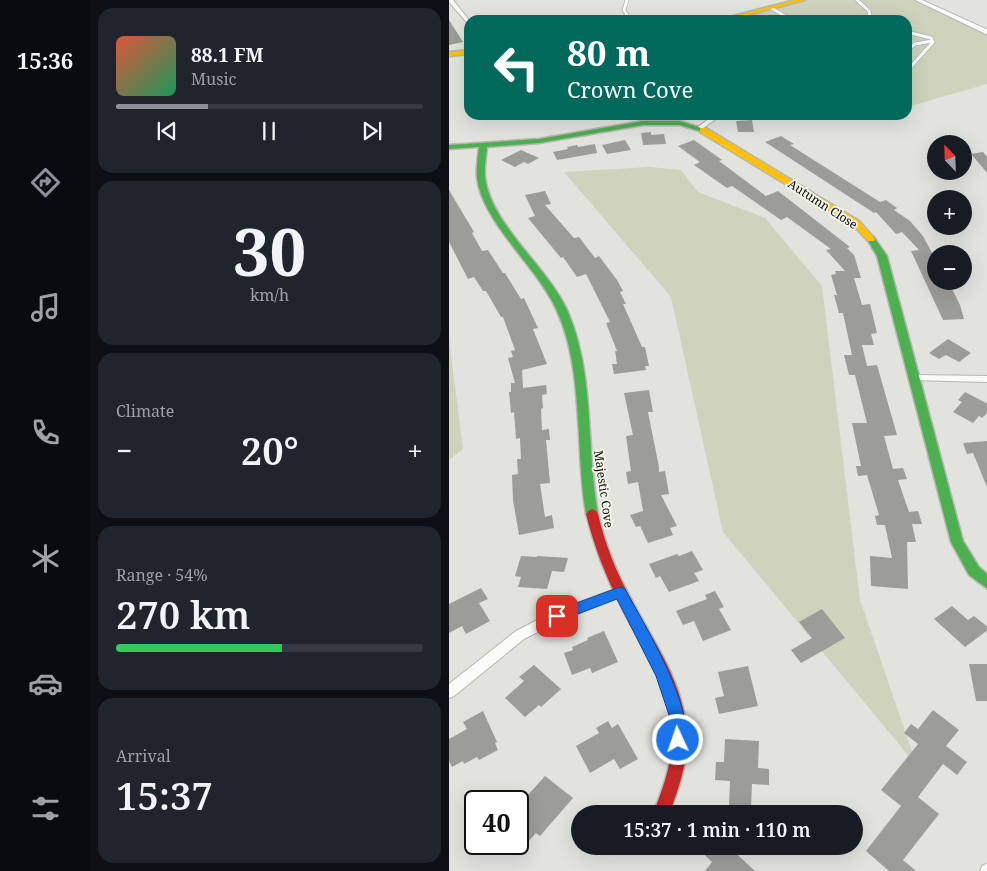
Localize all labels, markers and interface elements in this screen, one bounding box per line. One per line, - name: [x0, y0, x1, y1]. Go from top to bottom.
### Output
- text: 80 m: [567, 29, 650, 76]
- icon: left: [484, 35, 549, 100]
- text: 88.1 FM: [191, 42, 264, 68]
- text: 15:36: [17, 45, 73, 75]
- text: Music: [191, 68, 236, 90]
- text: Crown Cove: [567, 74, 693, 104]
- icon: previous: [153, 117, 181, 145]
- icon: pause: [255, 117, 283, 145]
- icon: next: [358, 117, 386, 145]
- north arrow: [927, 135, 971, 180]
- map controls: [927, 135, 972, 290]
- icon: directions: [28, 165, 63, 200]
- street label: Autumn Close: [785, 175, 861, 233]
- button: +: [927, 190, 972, 235]
- text: 30: [233, 207, 306, 295]
- button: −: [927, 245, 972, 290]
- text: km/h: [250, 284, 289, 306]
- icon: music: [28, 290, 63, 325]
- text: Climate: [116, 400, 174, 422]
- icon: phone: [28, 415, 63, 450]
- text: 20°: [241, 424, 299, 476]
- text: −: [116, 431, 132, 469]
- text: +: [407, 431, 423, 469]
- street label: Majestic Cove: [590, 449, 618, 529]
- icon: climate: [28, 541, 63, 576]
- text: Range · 54%: [116, 564, 208, 586]
- text: 270 km: [116, 588, 250, 640]
- pin: [536, 595, 578, 637]
- icon: arrive: [543, 602, 571, 630]
- icon: car: [28, 666, 63, 701]
- position arrow: [651, 713, 703, 765]
- text: Arrival: [116, 745, 171, 767]
- text: 15:37: [116, 769, 213, 821]
- speed limit sign: 40: [464, 790, 529, 855]
- icon: filters: [28, 791, 63, 826]
- text: 15:37 · 1 min · 110 m: [623, 817, 811, 843]

